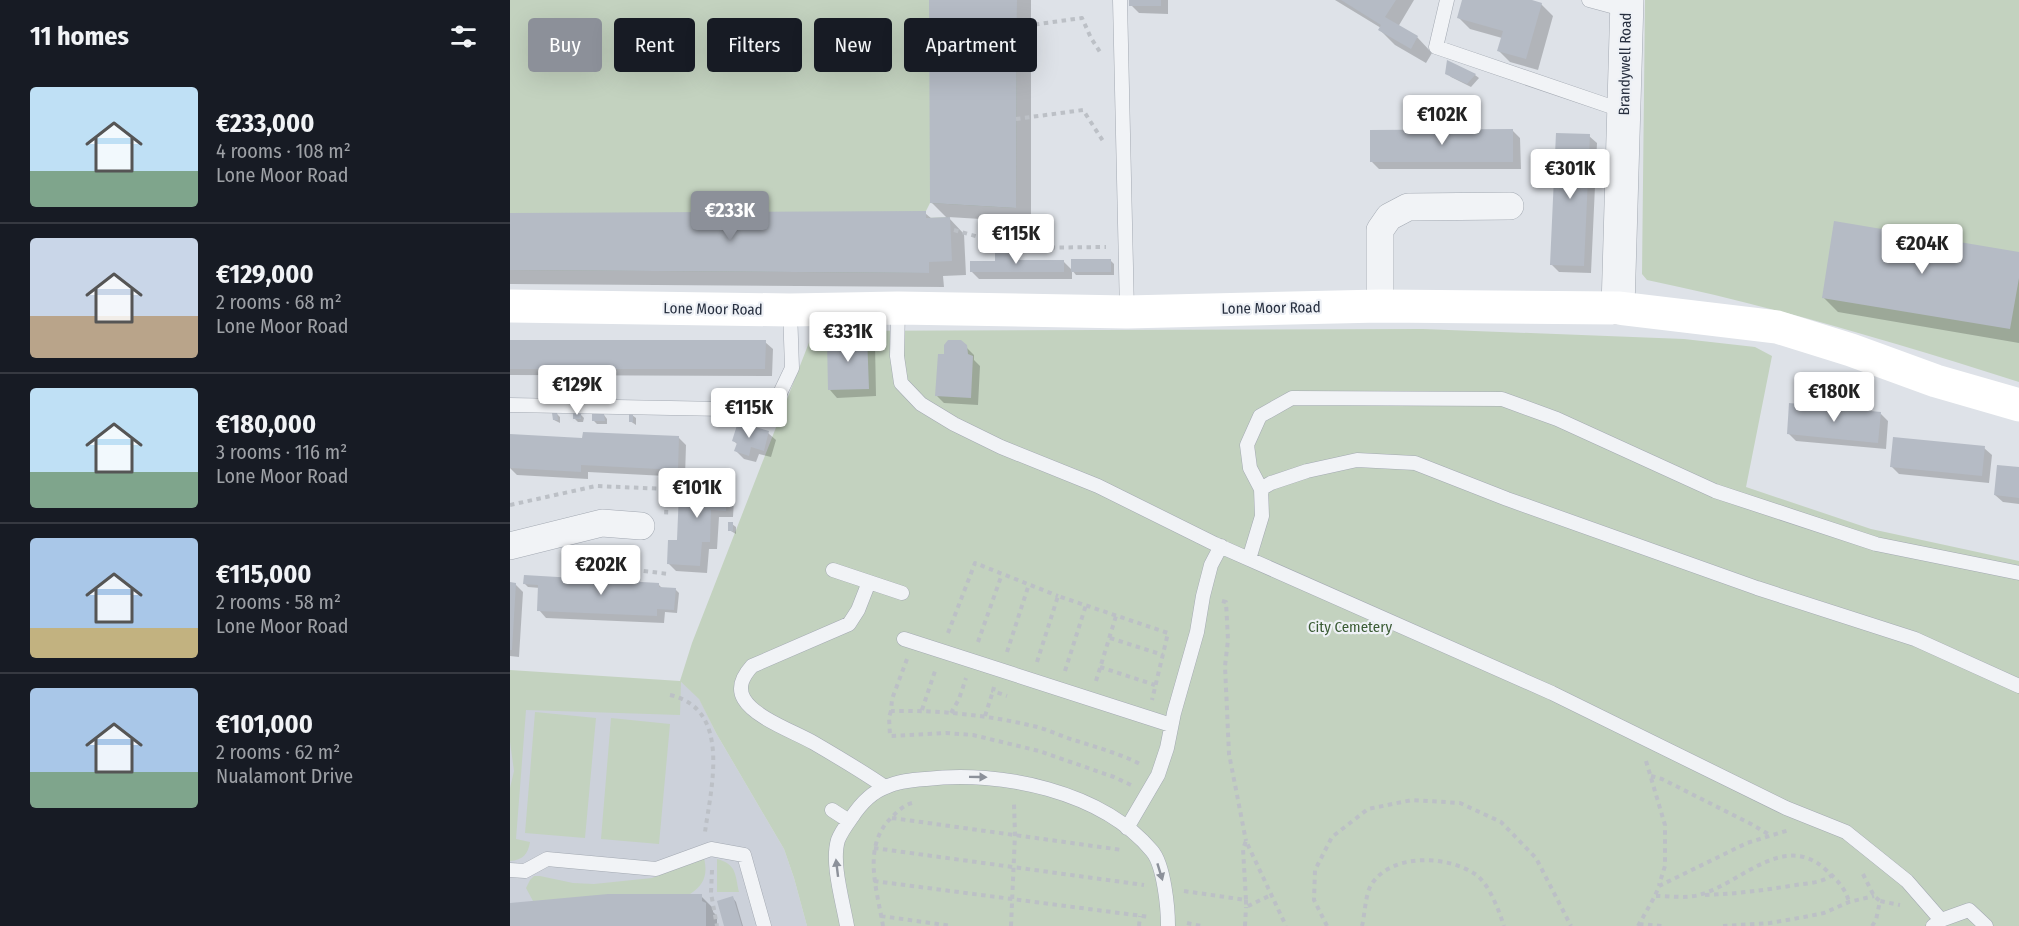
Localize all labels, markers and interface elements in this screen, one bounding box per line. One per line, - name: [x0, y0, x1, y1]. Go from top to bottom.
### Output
- street label: Brandywell Road: [1615, 12, 1635, 116]
- chip: Buy: [528, 18, 602, 72]
- chip: Rent: [614, 18, 695, 72]
- chip: Filters: [707, 18, 802, 72]
- chip: New: [814, 18, 892, 72]
- chip: Apartment: [904, 18, 1037, 72]
- icon: filters: [447, 20, 480, 53]
- text: 11 homes: [30, 21, 129, 52]
- pin: €102K: [1400, 95, 1484, 146]
- text: €102K: [1417, 102, 1467, 126]
- text: €233,000: [216, 108, 314, 139]
- icon: home: [78, 111, 150, 183]
- text: 4 rooms · 108 m²: [216, 139, 351, 163]
- pin: €301K: [1528, 149, 1612, 200]
- text: €301K: [1545, 156, 1595, 180]
- text: Lone Moor Road: [216, 163, 348, 187]
- pin: €233K: [688, 191, 772, 242]
- text: €233K: [705, 198, 755, 222]
- pin: €115K: [974, 214, 1058, 265]
- text: €115K: [992, 221, 1040, 245]
- pin: €204K: [1880, 224, 1964, 275]
- text: €204K: [1896, 231, 1948, 255]
- text: €129,000: [216, 259, 314, 290]
- icon: home: [78, 262, 150, 334]
- text: 2 rooms · 68 m²: [216, 290, 342, 314]
- street label: Lone Moor Road: [1221, 298, 1321, 318]
- street label: Lone Moor Road: [663, 299, 763, 319]
- pin: €331K: [806, 312, 890, 363]
- text: Lone Moor Road: [216, 314, 348, 338]
- text: €331K: [823, 319, 873, 343]
- pin: €129K: [535, 365, 619, 416]
- text: €129K: [552, 372, 602, 396]
- pin: €180K: [1792, 372, 1876, 423]
- text: €180K: [1808, 379, 1860, 403]
- pin: €115K: [707, 388, 791, 439]
- text: €115K: [725, 395, 773, 419]
- text: €180,000: [216, 409, 316, 440]
- icon: home: [78, 412, 150, 484]
- text: 3 rooms · 116 m²: [216, 440, 347, 464]
- text: Lone Moor Road: [216, 464, 348, 488]
- pin: €101K: [655, 468, 739, 519]
- text: €101K: [672, 475, 722, 499]
- pin: €202K: [559, 545, 643, 596]
- text: €202K: [575, 552, 627, 576]
- text: €115,000: [216, 559, 312, 590]
- icon: home: [78, 562, 150, 634]
- text: 2 rooms · 58 m²: [216, 590, 341, 614]
- text: Lone Moor Road: [216, 614, 348, 638]
- park label: City Cemetery: [1308, 618, 1392, 636]
- text: €101,000: [216, 709, 313, 740]
- icon: home: [78, 712, 150, 784]
- text: 2 rooms · 62 m²: [216, 740, 340, 764]
- text: Nualamont Drive: [216, 764, 353, 788]
- one-way arrow: [969, 773, 988, 782]
- one-way arrow: [833, 859, 842, 878]
- one-way arrow: [1156, 863, 1165, 881]

